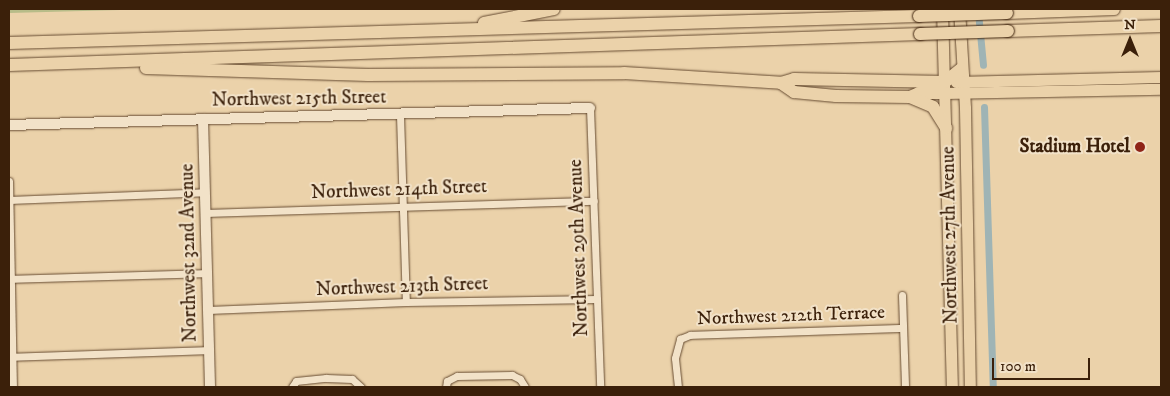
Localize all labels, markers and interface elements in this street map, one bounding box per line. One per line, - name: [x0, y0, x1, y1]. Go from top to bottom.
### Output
- north arrow: [1105, 15, 1155, 65]
- text: N: [1124, 16, 1136, 34]
- street label: Northwest 215th Street: [212, 86, 386, 112]
- place label: Stadium Hotel: [1019, 136, 1130, 158]
- marker: Stadium Hotel: [1134, 141, 1146, 153]
- street label: Northwest 27th Avenue: [937, 146, 963, 324]
- street label: Northwest 29th Avenue: [565, 159, 593, 337]
- street label: Northwest 32nd Avenue: [176, 164, 202, 342]
- street label: Northwest 214th Street: [311, 176, 487, 204]
- street label: Northwest 213th Street: [315, 273, 489, 301]
- street label: Northwest 212th Terrace: [697, 301, 885, 331]
- scale bar: [995, 348, 1092, 380]
- text: 100 m: [1000, 357, 1036, 376]

